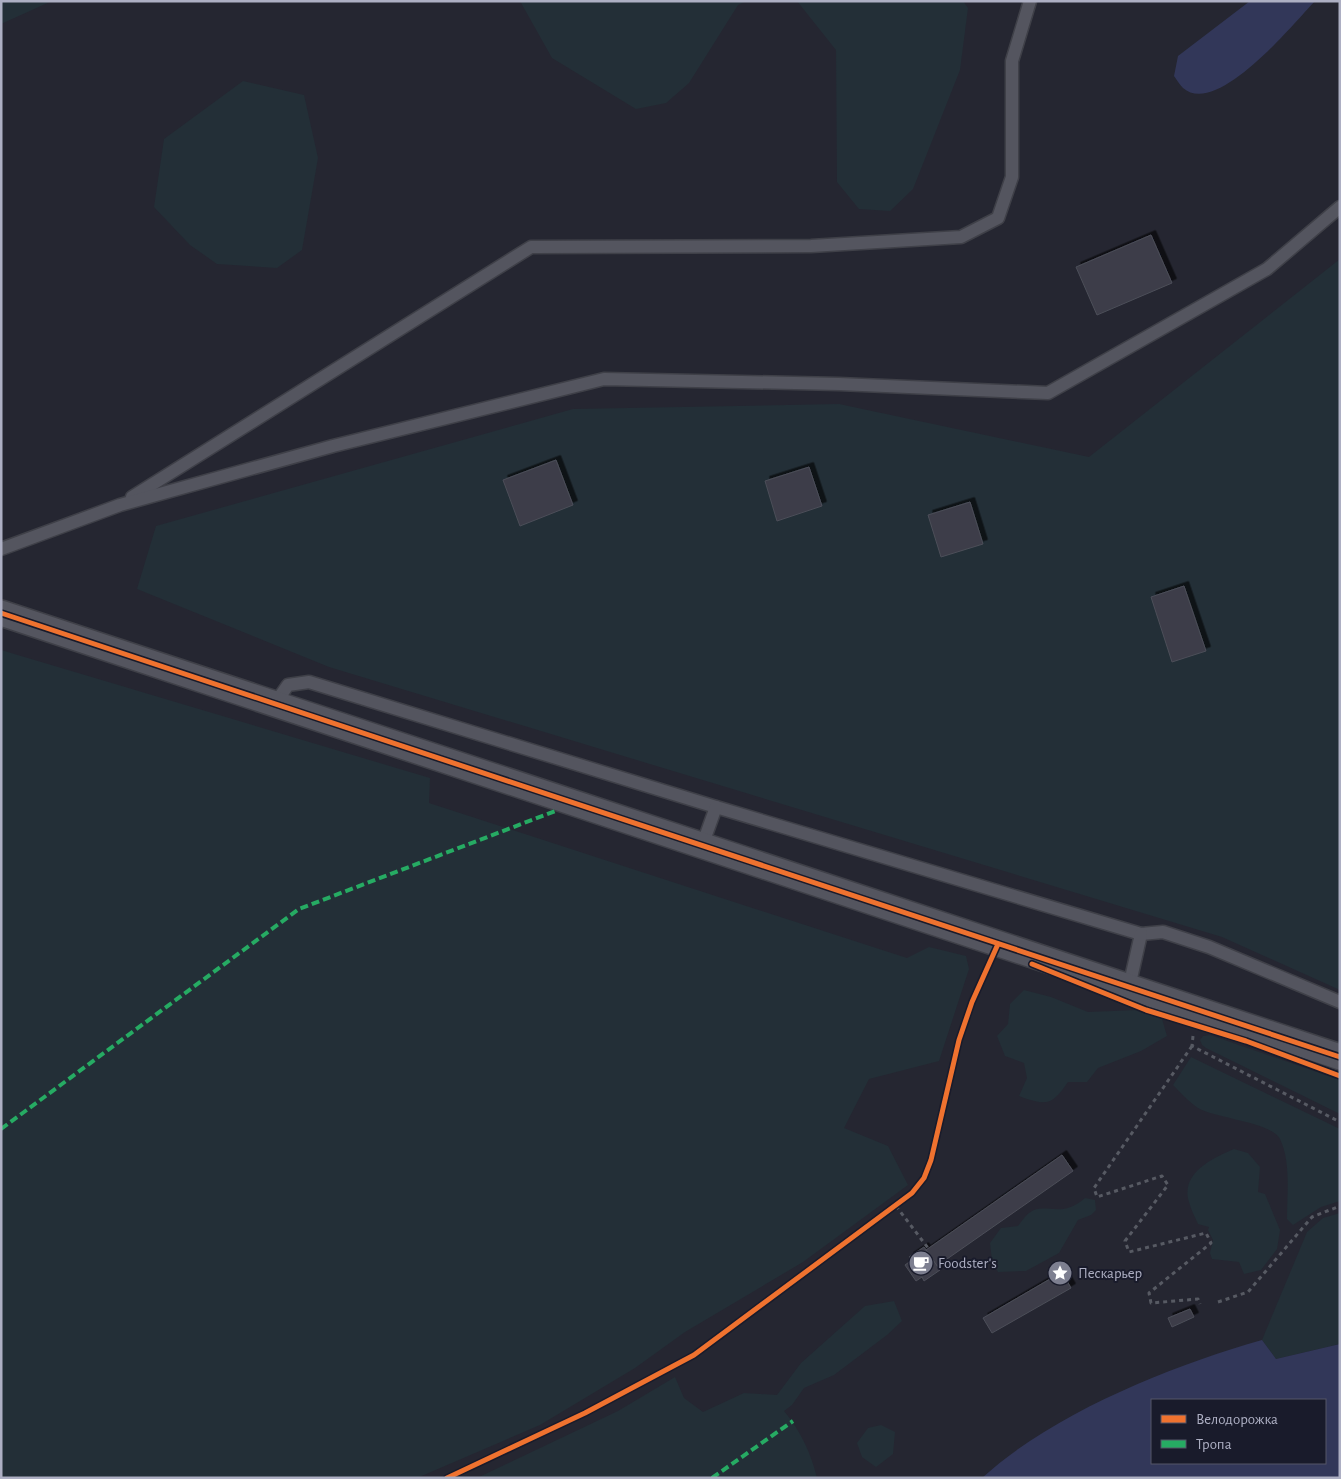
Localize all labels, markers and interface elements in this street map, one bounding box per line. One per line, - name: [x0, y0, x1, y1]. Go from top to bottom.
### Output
- cafe icon: Foodster's: [908, 1250, 934, 1276]
- place label: Foodster's: [938, 1256, 997, 1271]
- place icon: Пескарьер: [1047, 1260, 1073, 1286]
- place label: Пескарьер: [1078, 1266, 1143, 1281]
- legend: [1151, 1399, 1326, 1464]
- text: Велодорожка: [1196, 1412, 1278, 1427]
- text: Тропа: [1196, 1437, 1232, 1452]

